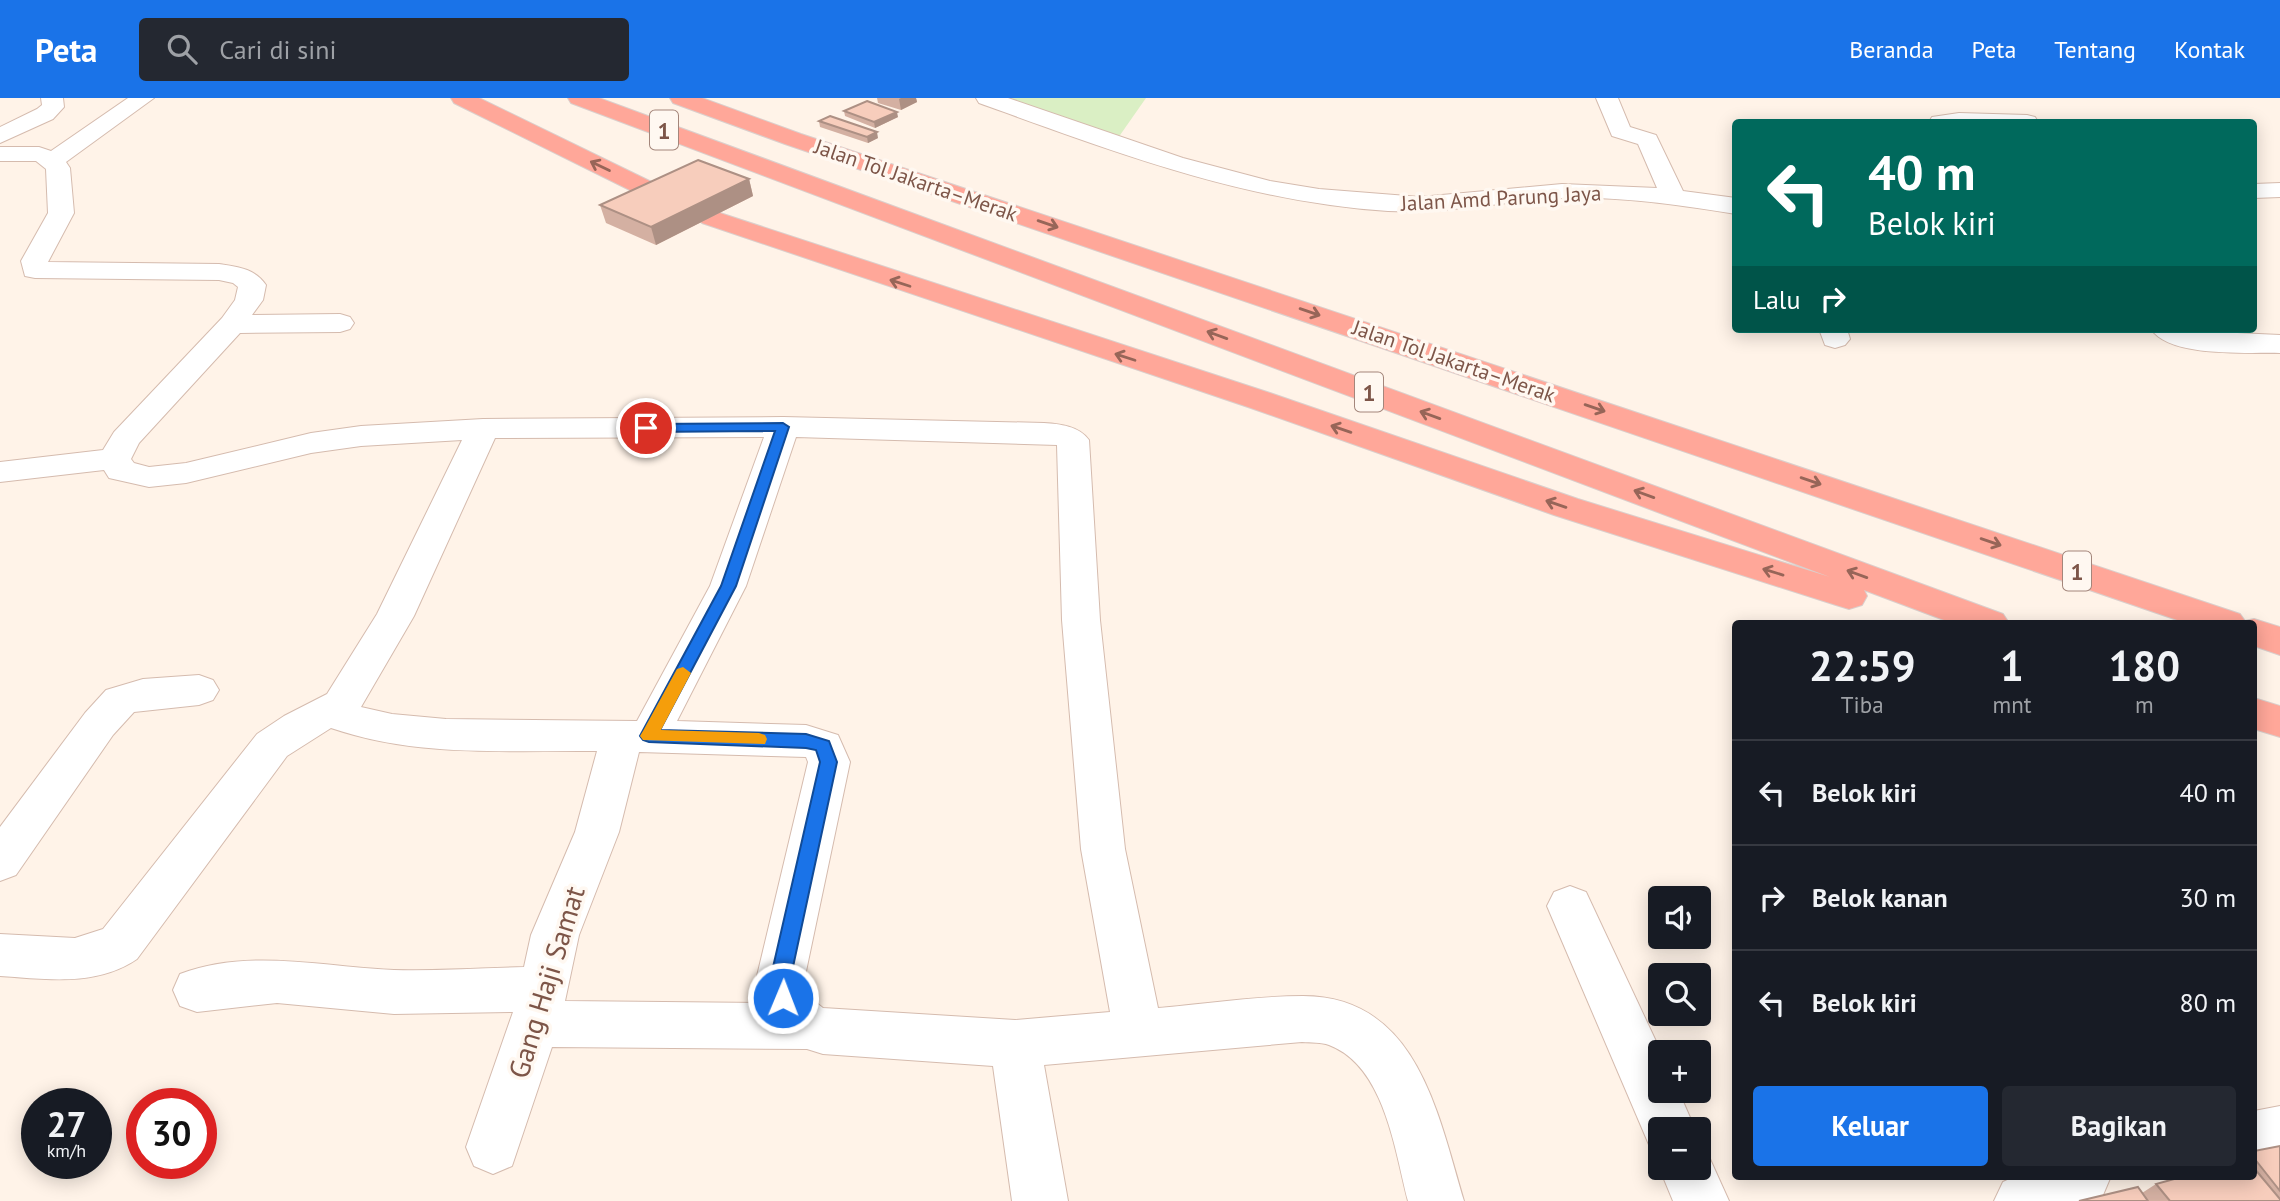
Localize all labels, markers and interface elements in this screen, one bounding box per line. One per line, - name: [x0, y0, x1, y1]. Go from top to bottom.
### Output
- search box: [139, 18, 629, 81]
- text: Peta: [35, 28, 97, 71]
- icon: search: [163, 30, 201, 68]
- text: Cari di sini: [219, 33, 336, 66]
- text: Beranda: [1849, 34, 1934, 65]
- text: Peta: [1972, 34, 2016, 65]
- text: Tentang: [2054, 34, 2136, 65]
- text: Kontak: [2174, 34, 2245, 65]
- road number: 1: [650, 110, 678, 150]
- street label: Jalan Tol Jakarta–Merak: [810, 132, 1021, 227]
- text: 40 m: [1868, 140, 1975, 204]
- icon: left: [1753, 147, 1844, 238]
- one-way arrow: [590, 159, 611, 173]
- street label: Jalan Amd Parung Jaya: [1399, 179, 1602, 217]
- text: Belok kiri: [1868, 202, 1996, 244]
- one-way arrow: [1037, 218, 1059, 231]
- one-way arrow: [889, 276, 911, 288]
- icon: right: [1814, 280, 1852, 318]
- text: Lalu: [1753, 283, 1800, 316]
- one-way arrow: [1299, 307, 1321, 319]
- street label: Jalan Tol Jakarta–Merak: [1348, 313, 1559, 408]
- one-way arrow: [1207, 328, 1229, 340]
- one-way arrow: [1115, 349, 1137, 362]
- road number: 1: [1355, 372, 1383, 412]
- pin: [616, 398, 676, 458]
- one-way arrow: [1584, 403, 1606, 415]
- one-way arrow: [1420, 407, 1442, 420]
- icon: arrive: [627, 409, 665, 447]
- one-way arrow: [1330, 422, 1352, 434]
- one-way arrow: [1800, 475, 1822, 488]
- one-way arrow: [1633, 487, 1655, 499]
- one-way arrow: [1545, 497, 1567, 509]
- one-way arrow: [1980, 537, 2002, 549]
- road number: 1: [2063, 551, 2091, 590]
- one-way arrow: [1762, 565, 1784, 578]
- one-way arrow: [1846, 566, 1868, 579]
- text: 22:59: [1809, 638, 1916, 693]
- text: 1: [2000, 638, 2024, 693]
- text: 180: [2109, 638, 2180, 693]
- text: Tiba: [1841, 690, 1884, 719]
- text: mnt: [1993, 690, 2032, 719]
- text: m: [2135, 690, 2154, 719]
- icon: left: [1753, 774, 1791, 812]
- text: Belok kiri: [1812, 776, 1917, 809]
- text: 40 m: [2180, 776, 2236, 809]
- icon: right: [1753, 879, 1791, 917]
- street label: Gang Haji Samat: [499, 881, 593, 1083]
- text: Belok kanan: [1812, 881, 1948, 914]
- text: 30 m: [2180, 881, 2236, 914]
- map controls: [1648, 886, 1711, 1180]
- button: sound: [1648, 886, 1711, 949]
- position arrow: [746, 961, 820, 1035]
- button: search: [1648, 963, 1711, 1026]
- icon: left: [1753, 984, 1791, 1022]
- text: Belok kiri: [1812, 986, 1917, 1019]
- text: 80 m: [2180, 986, 2236, 1019]
- button: +: [1648, 1040, 1711, 1103]
- button: Keluar: [1753, 1086, 1988, 1166]
- button: Bagikan: [2002, 1086, 2236, 1166]
- speed limit sign: 30: [126, 1088, 217, 1179]
- text: 27: [47, 1101, 86, 1147]
- button: −: [1648, 1117, 1711, 1180]
- text: km/h: [47, 1139, 86, 1162]

